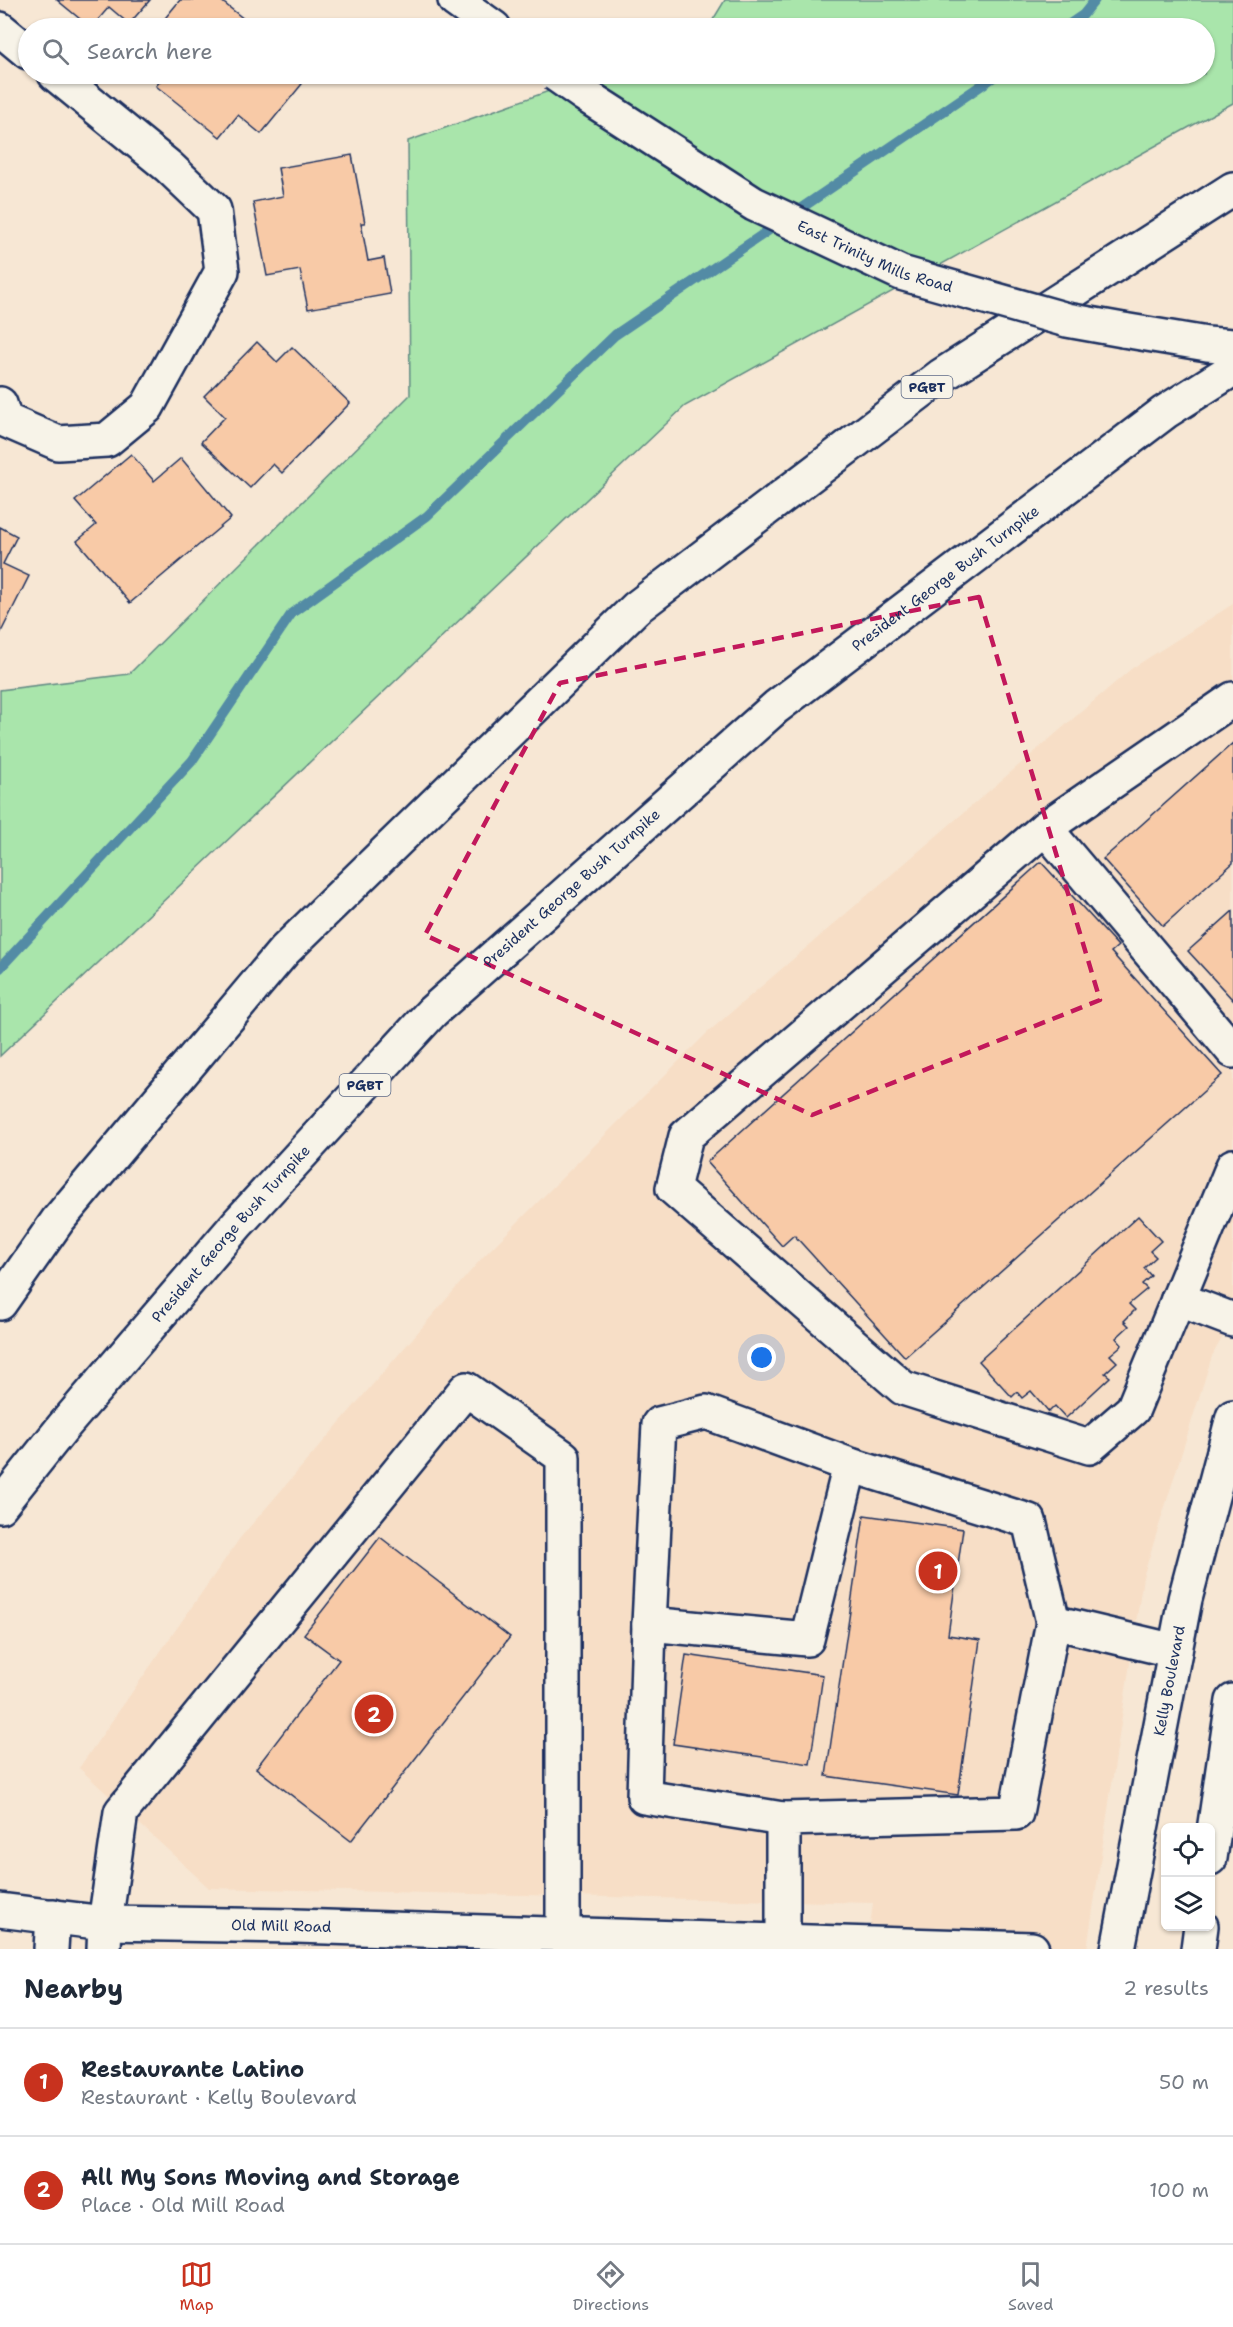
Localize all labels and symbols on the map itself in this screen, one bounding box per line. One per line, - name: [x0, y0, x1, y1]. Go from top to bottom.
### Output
- street label: East Trinity Mills Road: [794, 216, 955, 297]
- road number: PGBT: [902, 376, 952, 398]
- street label: President George Bush Turnpike: [848, 501, 1043, 656]
- street label: President George Bush Turnpike: [479, 804, 664, 972]
- road number: PGBT: [340, 1074, 391, 1096]
- street label: President George Bush Turnpike: [147, 1141, 315, 1327]
- your location: [747, 1343, 776, 1372]
- pin: 1: [918, 1548, 958, 1594]
- street label: Kelly Boulevard: [1149, 1623, 1190, 1738]
- pin: 2: [354, 1692, 394, 1736]
- street label: Old Mill Road: [231, 1915, 332, 1937]

